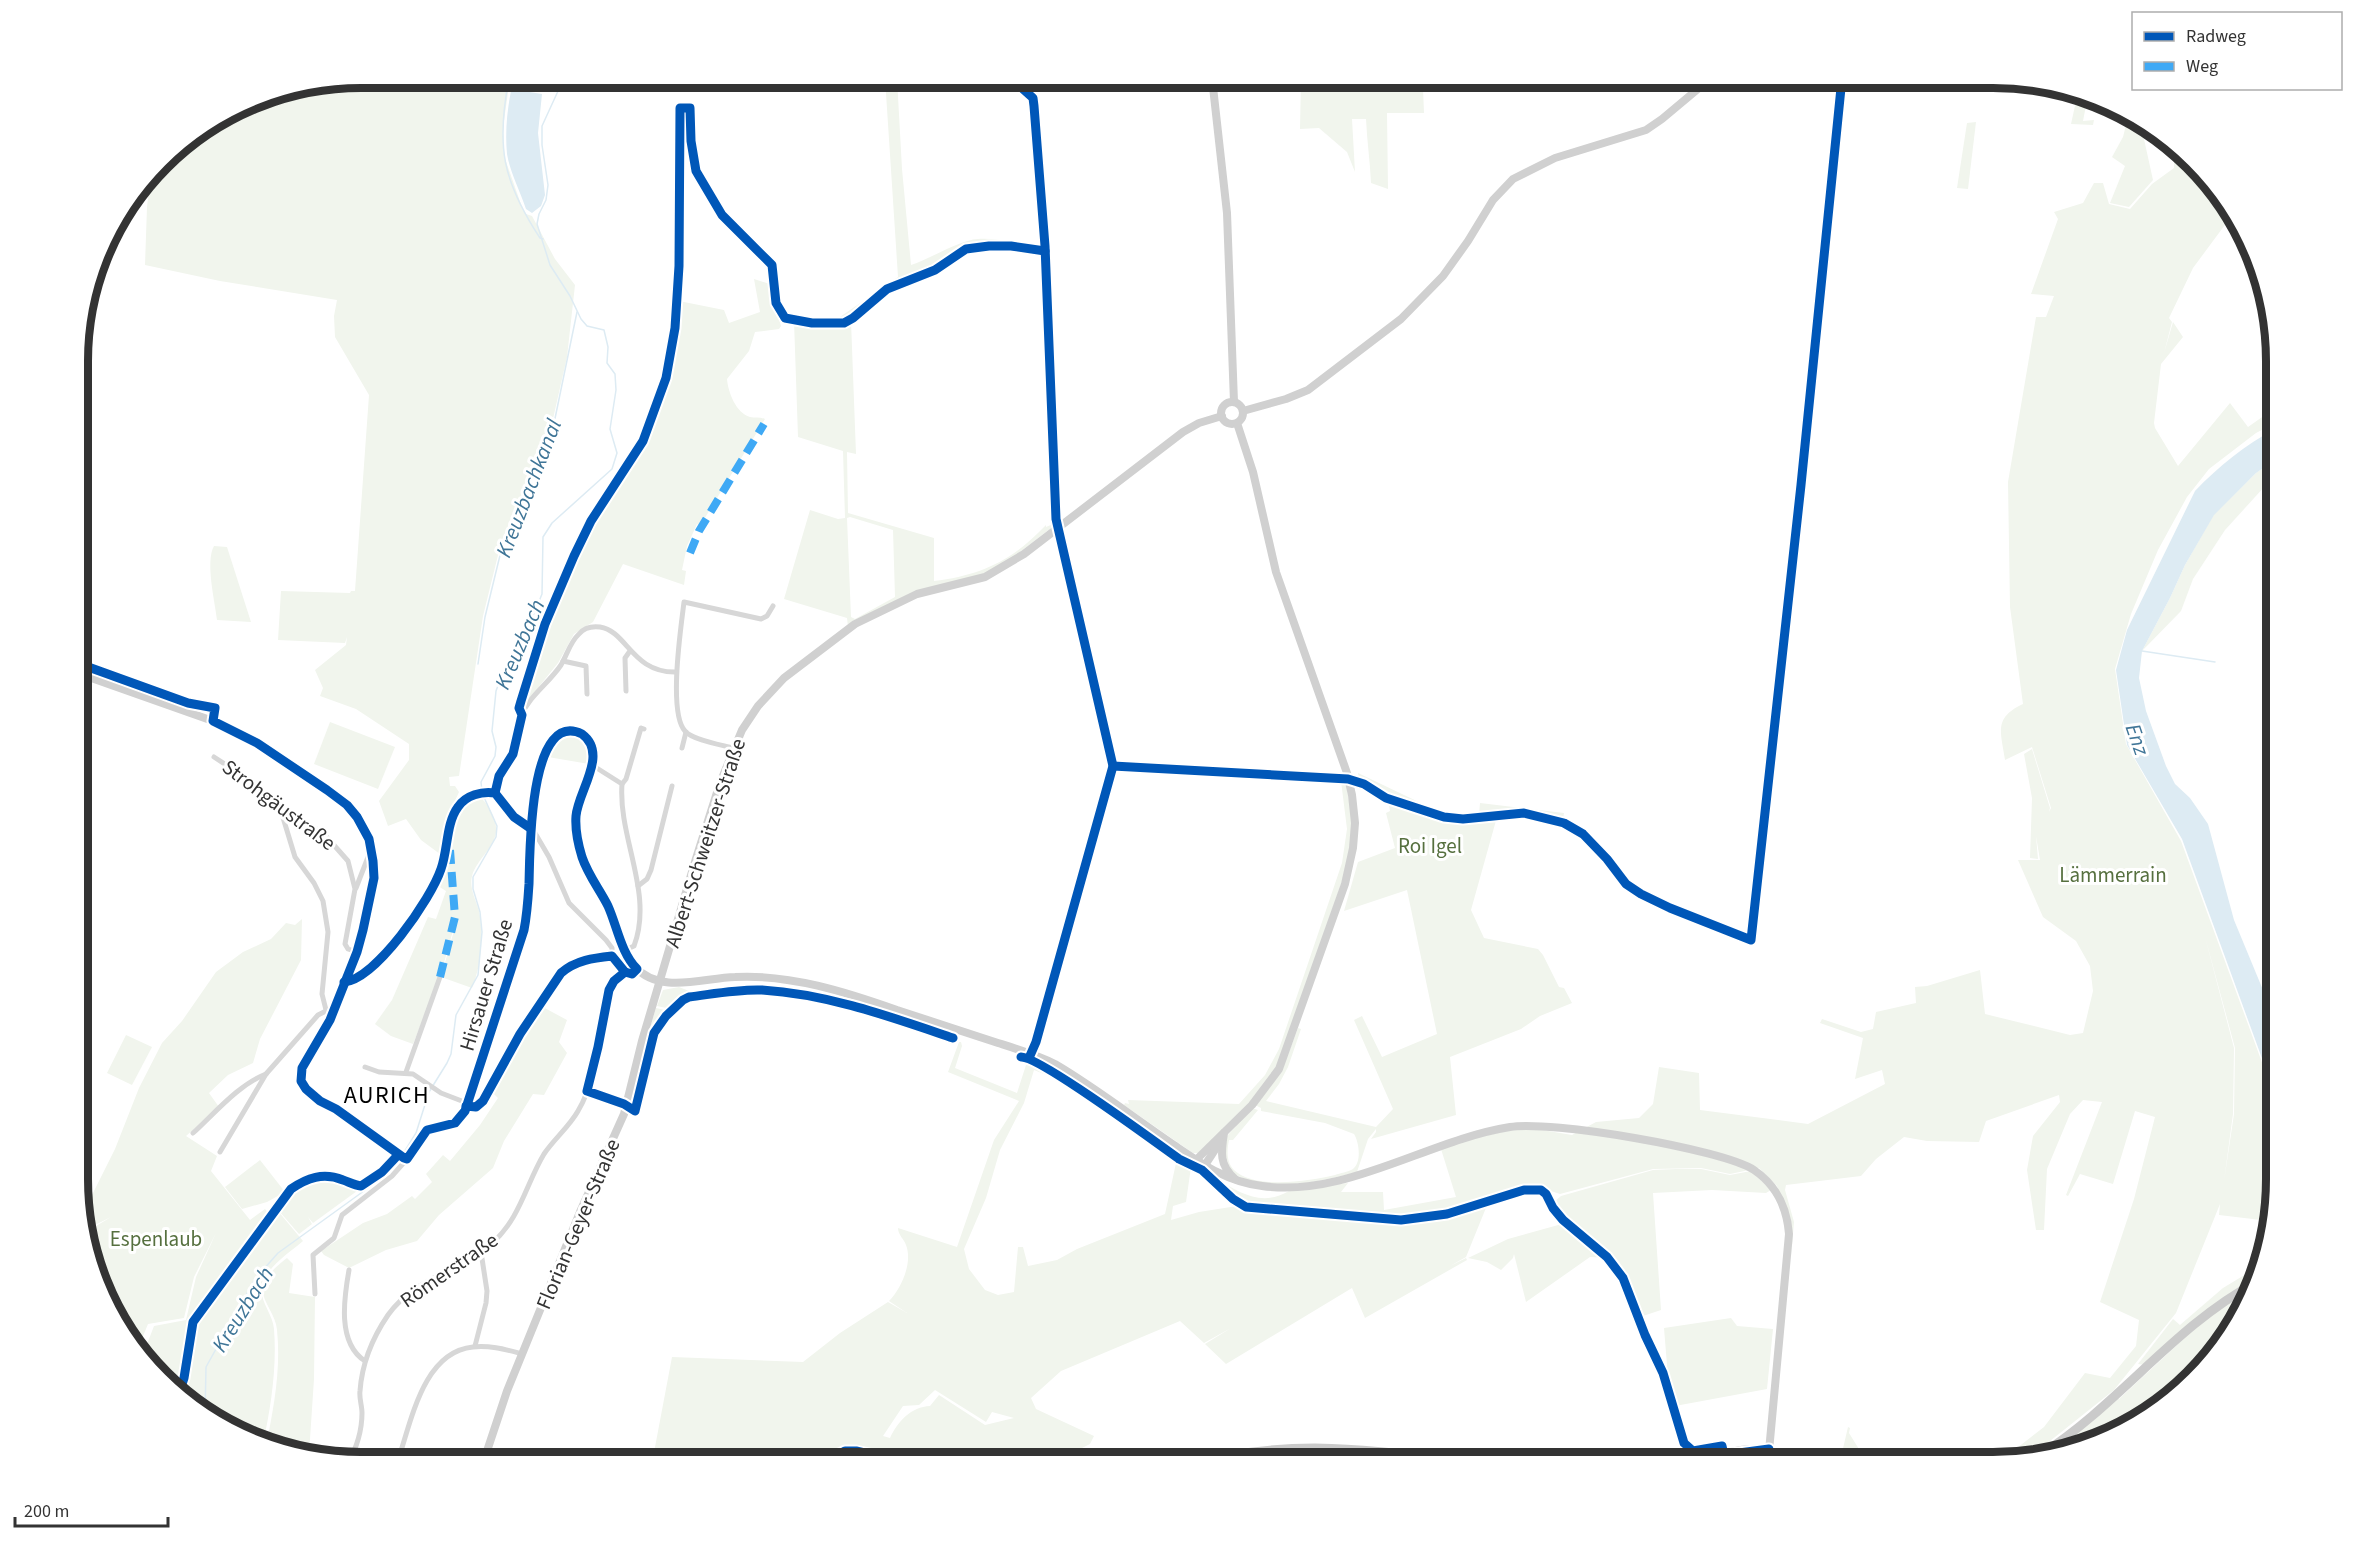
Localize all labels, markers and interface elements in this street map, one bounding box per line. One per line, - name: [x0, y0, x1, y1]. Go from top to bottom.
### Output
- legend: [2132, 12, 2342, 90]
- text: Radweg: [2186, 24, 2246, 49]
- text: Weg: [2186, 54, 2218, 79]
- water label: Kreuzbachkanal: [488, 414, 570, 562]
- water label: Kreuzbach: [487, 594, 553, 694]
- water label: Enz: [2117, 719, 2158, 760]
- street label: Albert-Schweitzer-Straße: [657, 734, 753, 952]
- street label: Strohgäustraße: [216, 752, 342, 858]
- park label: Roi Igel: [1398, 831, 1462, 861]
- park label: Lämmerrain: [2059, 860, 2167, 890]
- street label: Hirsauer Straße: [452, 915, 520, 1055]
- district label: AURICH: [344, 1078, 430, 1113]
- street label: Florian-Geyer-Straße: [529, 1134, 627, 1314]
- park label: Espenlaub: [110, 1224, 202, 1254]
- street label: Römerstraße: [394, 1225, 504, 1315]
- water label: Kreuzbach: [204, 1261, 282, 1358]
- scale bar: [15, 1490, 168, 1528]
- text: 200 m: [24, 1499, 69, 1524]

